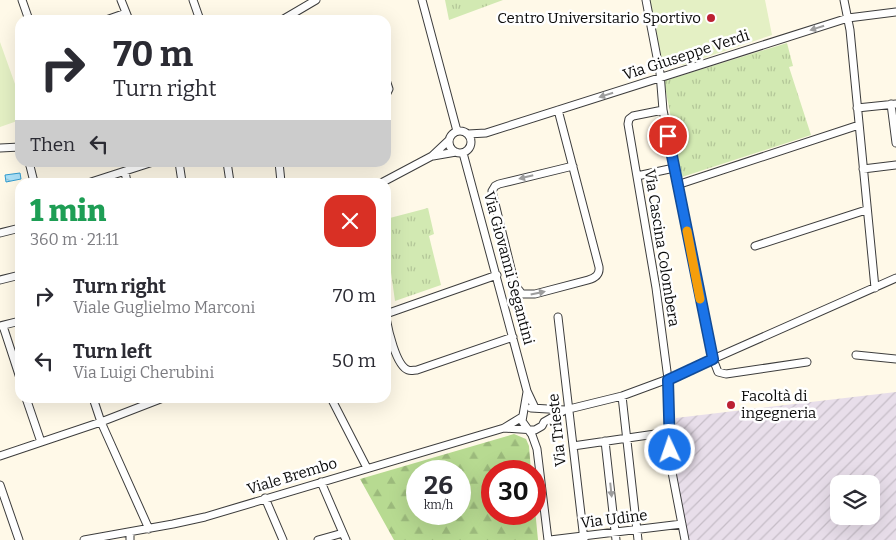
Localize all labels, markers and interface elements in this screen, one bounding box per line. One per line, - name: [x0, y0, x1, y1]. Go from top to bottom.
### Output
- place label: Centro Universitario Sportivo: [497, 9, 701, 27]
- marker: Centro Universitario Sportivo: [705, 12, 717, 24]
- one-way arrow: [810, 25, 825, 32]
- street label: Via Giuseppe Verdi: [621, 26, 752, 84]
- text: 70 m: [113, 33, 193, 75]
- icon: right: [30, 35, 95, 100]
- text: Turn right: [113, 75, 216, 102]
- one-way arrow: [599, 91, 614, 99]
- pin: [647, 115, 689, 157]
- icon: arrive: [654, 122, 682, 150]
- icon: left: [85, 130, 113, 158]
- text: Then: [30, 133, 75, 156]
- street label: Via Cascina Colombera: [641, 168, 683, 328]
- one-way arrow: [518, 174, 533, 182]
- street label: Via Giovanni Segantini: [480, 189, 538, 347]
- text: 1 min: [30, 193, 106, 229]
- button: close: [324, 195, 376, 247]
- text: 360 m · 21:11: [30, 230, 119, 249]
- text: Turn right: [73, 275, 166, 298]
- icon: right: [30, 282, 58, 310]
- text: 70 m: [333, 284, 376, 307]
- one-way arrow: [530, 289, 545, 297]
- text: Viale Guglielmo Marconi: [73, 298, 255, 317]
- text: Turn left: [73, 340, 152, 363]
- icon: left: [30, 347, 58, 375]
- text: 50 m: [332, 349, 376, 372]
- text: Via Luigi Cherubini: [73, 363, 214, 382]
- place label: Facoltà di ingegneria: [741, 387, 816, 422]
- street label: Via Trieste: [544, 393, 570, 467]
- marker: Facoltà di ingegneria: [725, 399, 737, 411]
- position arrow: [643, 423, 695, 475]
- street label: Viale Brembo: [245, 454, 339, 498]
- speed limit sign: 30: [481, 460, 546, 525]
- text: 26: [424, 471, 453, 501]
- map controls: [830, 475, 880, 525]
- button: layers: [830, 475, 880, 525]
- one-way arrow: [607, 482, 615, 498]
- text: km/h: [424, 498, 453, 512]
- street label: Via Udine: [580, 506, 648, 532]

